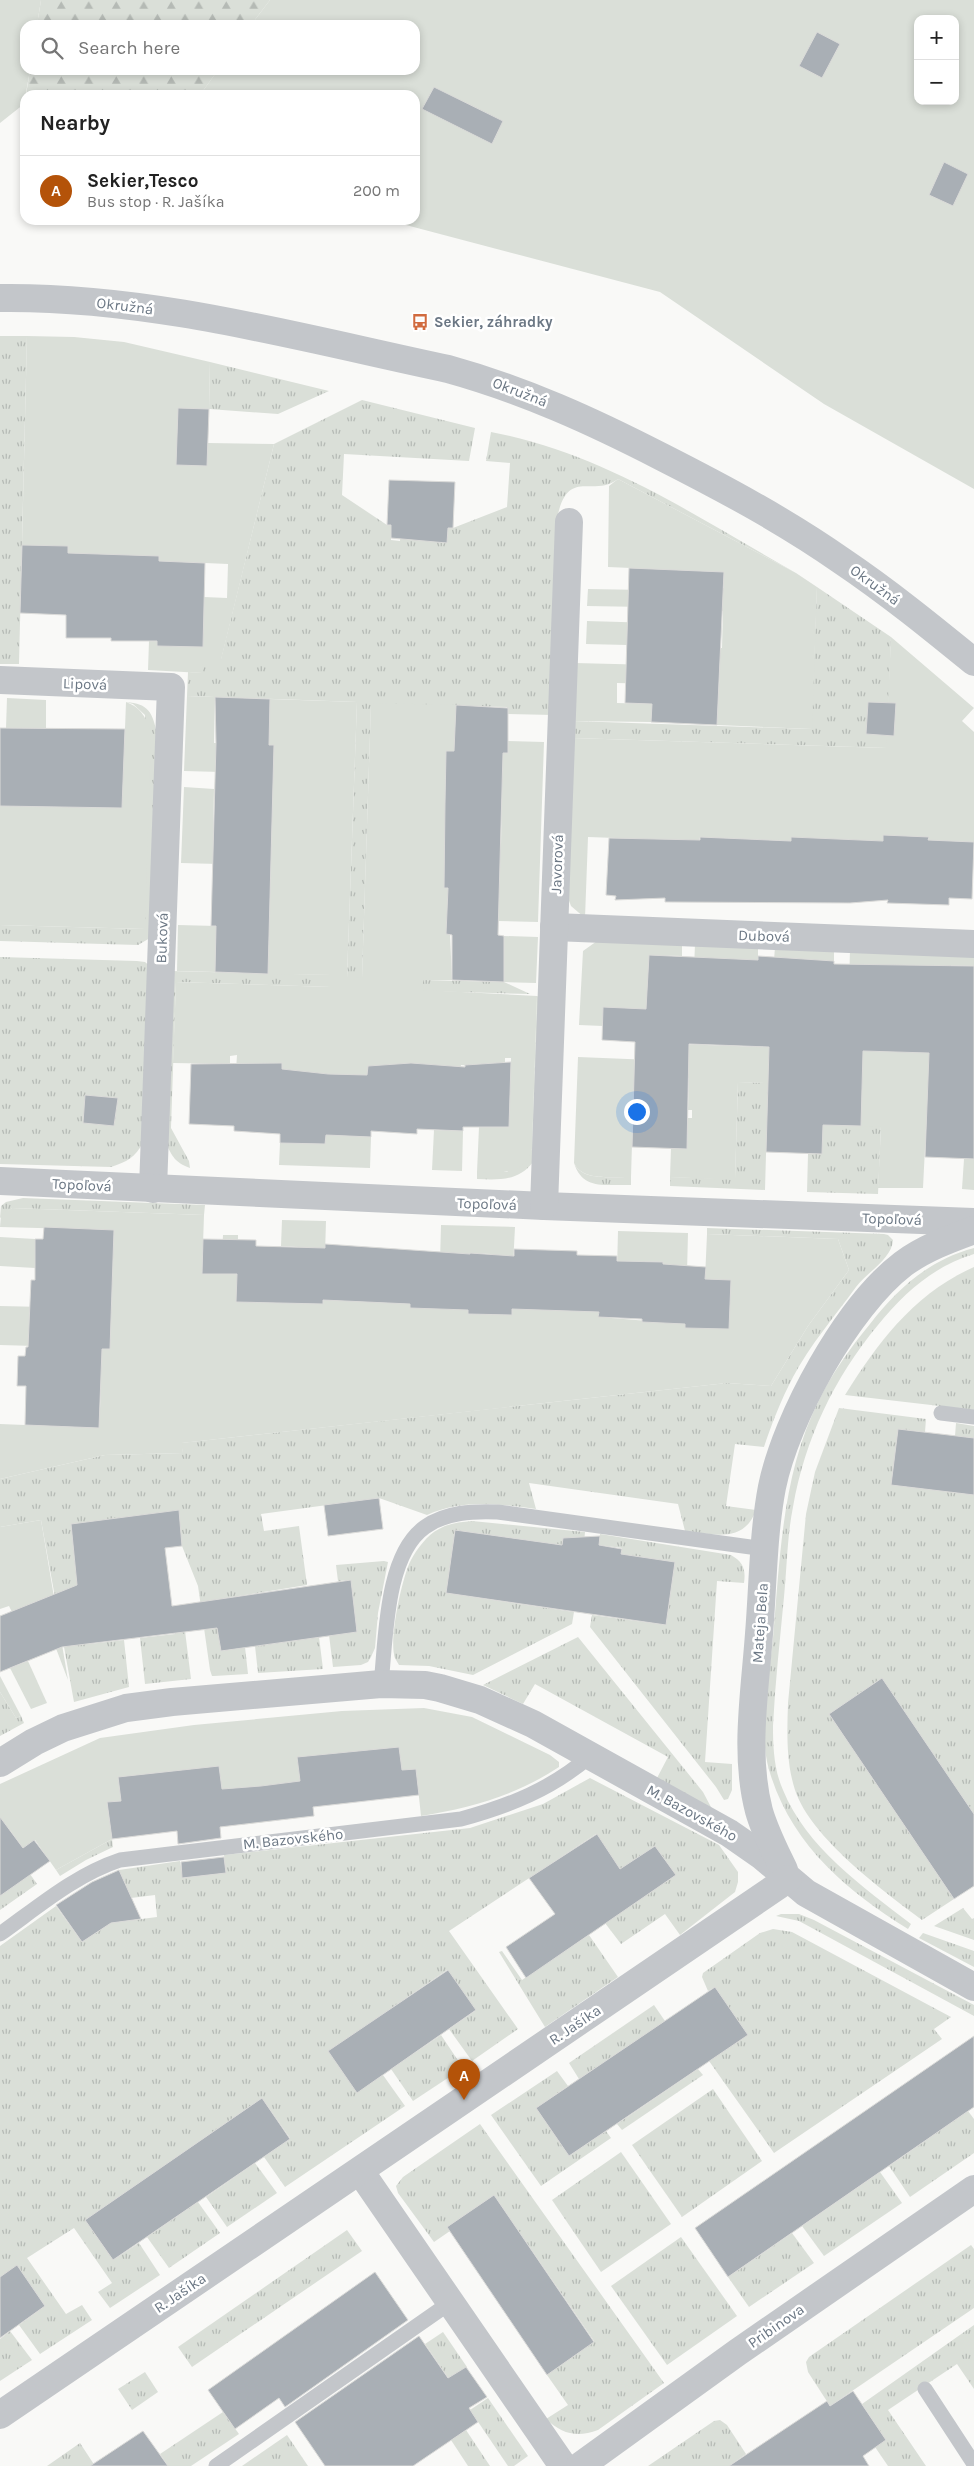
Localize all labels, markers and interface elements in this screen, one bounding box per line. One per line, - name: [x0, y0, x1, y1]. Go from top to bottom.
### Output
- map controls: [914, 15, 959, 105]
- button: +: [914, 15, 959, 60]
- search box: [20, 20, 420, 75]
- icon: search: [38, 34, 66, 62]
- text: Search here: [78, 37, 180, 59]
- button: −: [914, 60, 959, 105]
- text: Nearby: [40, 111, 110, 135]
- text: Sekier,Tesco: [87, 170, 198, 192]
- text: A: [51, 181, 61, 200]
- text: 200 m: [353, 181, 400, 200]
- text: Bus stop · R. Jašíka: [87, 192, 225, 211]
- street label: Okružná: [96, 294, 154, 318]
- bus stop icon: Sekier, záhradky: [410, 312, 430, 332]
- place label: Sekier, záhradky: [434, 313, 553, 331]
- street label: Okružná: [490, 373, 550, 411]
- street label: Okružná: [847, 561, 903, 609]
- street label: Lipová: [63, 674, 107, 694]
- street label: Javorová: [547, 834, 567, 894]
- street label: Buková: [152, 912, 172, 964]
- street label: Dubová: [738, 926, 790, 946]
- your location: [624, 1099, 650, 1125]
- street label: Topoľová: [52, 1174, 112, 1196]
- street label: Topoľová: [457, 1194, 517, 1214]
- street label: Topoľová: [862, 1209, 922, 1229]
- street label: Mateja Bela: [748, 1582, 772, 1664]
- street label: M. Bazovského: [644, 1781, 740, 1845]
- street label: M. Bazovského: [242, 1825, 344, 1853]
- street label: R. Jašíka: [546, 2001, 604, 2049]
- pin: A: [448, 2059, 480, 2100]
- street label: R. Jašíka: [151, 2269, 209, 2317]
- street label: Pribinova: [744, 2300, 808, 2352]

